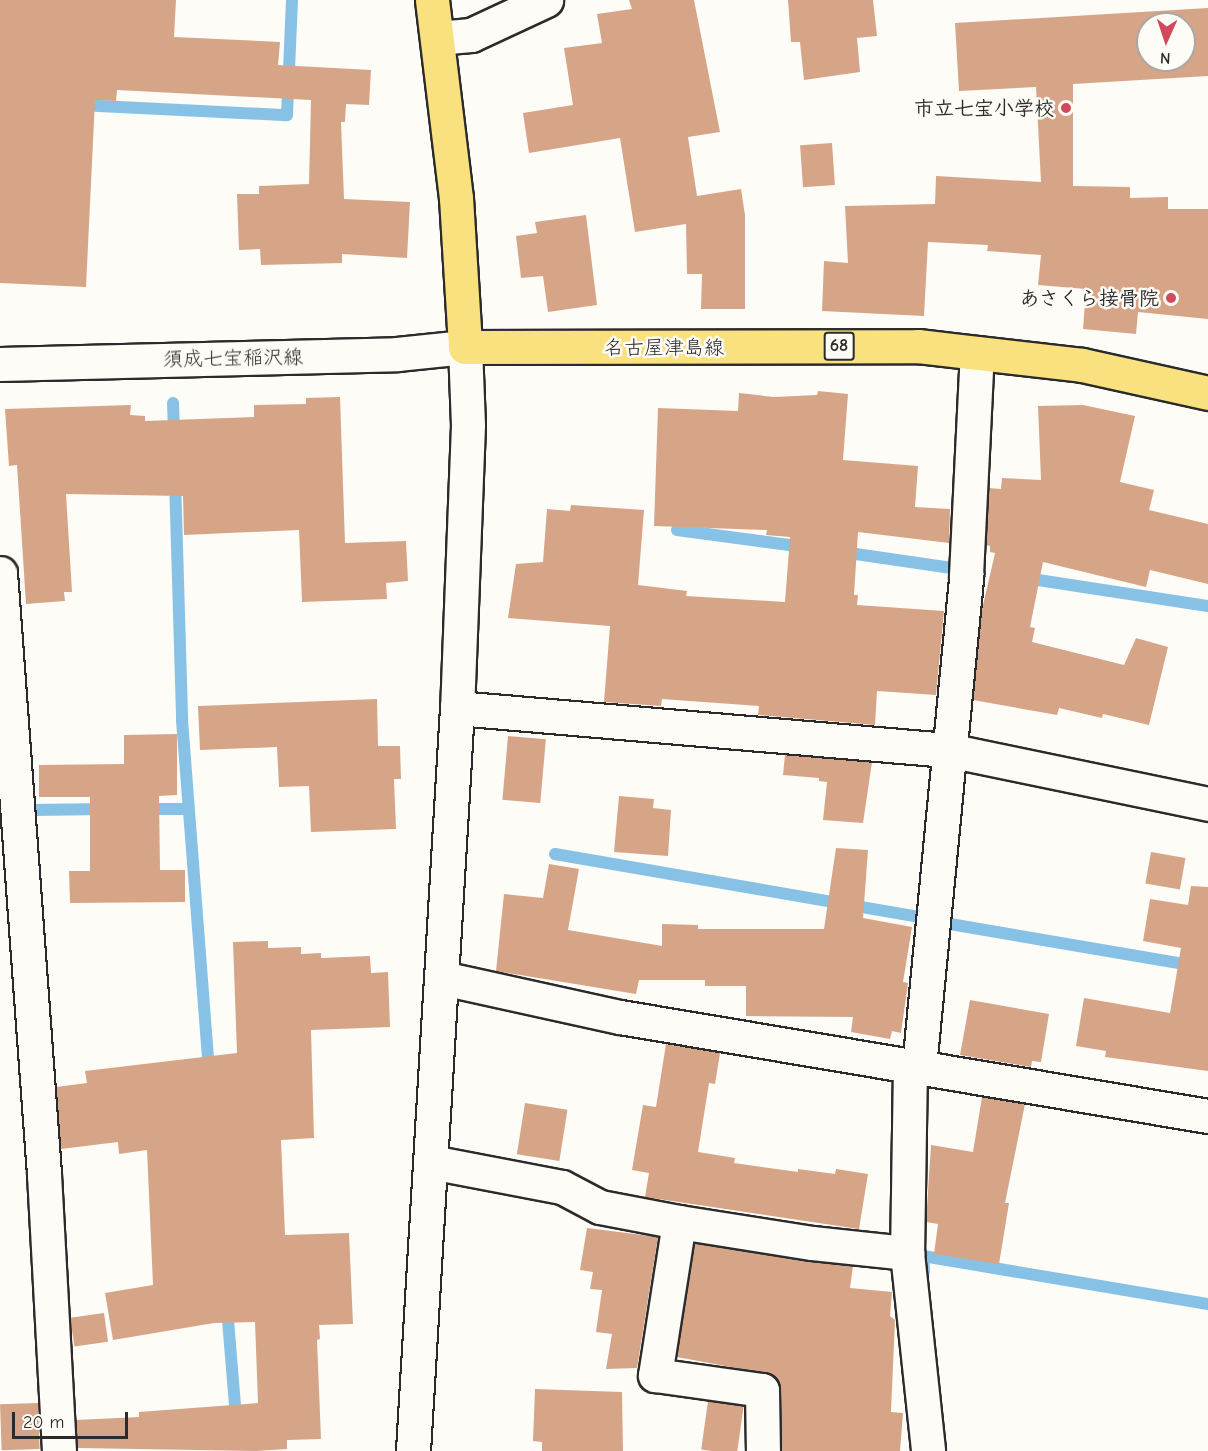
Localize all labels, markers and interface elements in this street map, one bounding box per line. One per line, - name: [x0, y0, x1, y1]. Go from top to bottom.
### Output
- north arrow: [1136, 12, 1196, 72]
- text: N: [1159, 49, 1171, 67]
- place label: 市立七宝小学校: [914, 96, 1054, 120]
- marker: 市立七宝小学校: [1059, 101, 1073, 115]
- place label: あさくら接骨院: [1019, 286, 1159, 310]
- marker: あさくら接骨院: [1164, 291, 1178, 305]
- road number: 68: [822, 331, 856, 361]
- street label: 名古屋津島線: [604, 335, 724, 359]
- street label: 須成七宝稲沢線: [163, 345, 303, 371]
- scale bar: [15, 1400, 130, 1438]
- text: 20 m: [23, 1412, 64, 1433]

